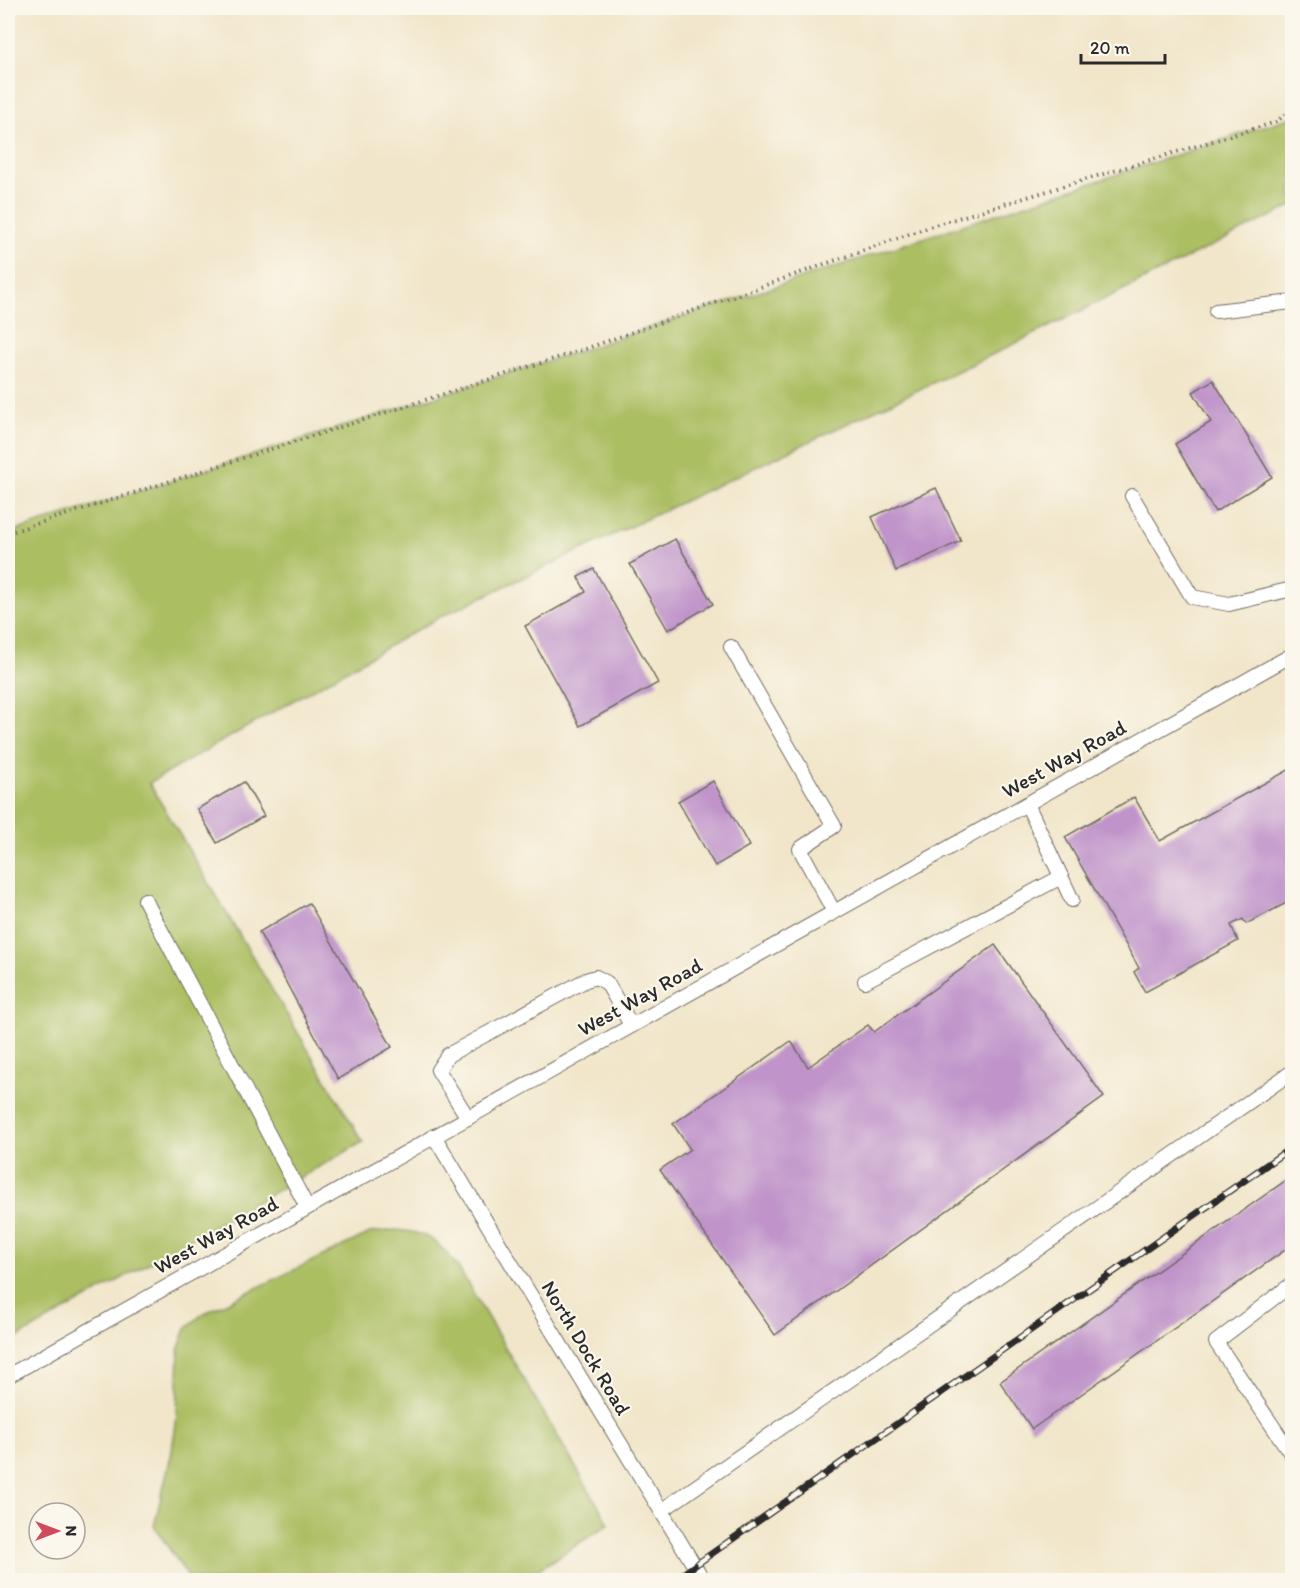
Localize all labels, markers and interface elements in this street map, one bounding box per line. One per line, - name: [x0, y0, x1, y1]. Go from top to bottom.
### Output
- scale bar: [1081, 27, 1165, 65]
- text: 20 m: [1090, 37, 1130, 59]
- street label: West Way Road: [997, 714, 1131, 803]
- street label: West Way Road: [573, 952, 707, 1041]
- street label: West Way Road: [149, 1190, 283, 1279]
- street label: North Dock Road: [537, 1276, 637, 1420]
- north arrow: [27, 1501, 87, 1561]
- text: N: [62, 1526, 81, 1536]

